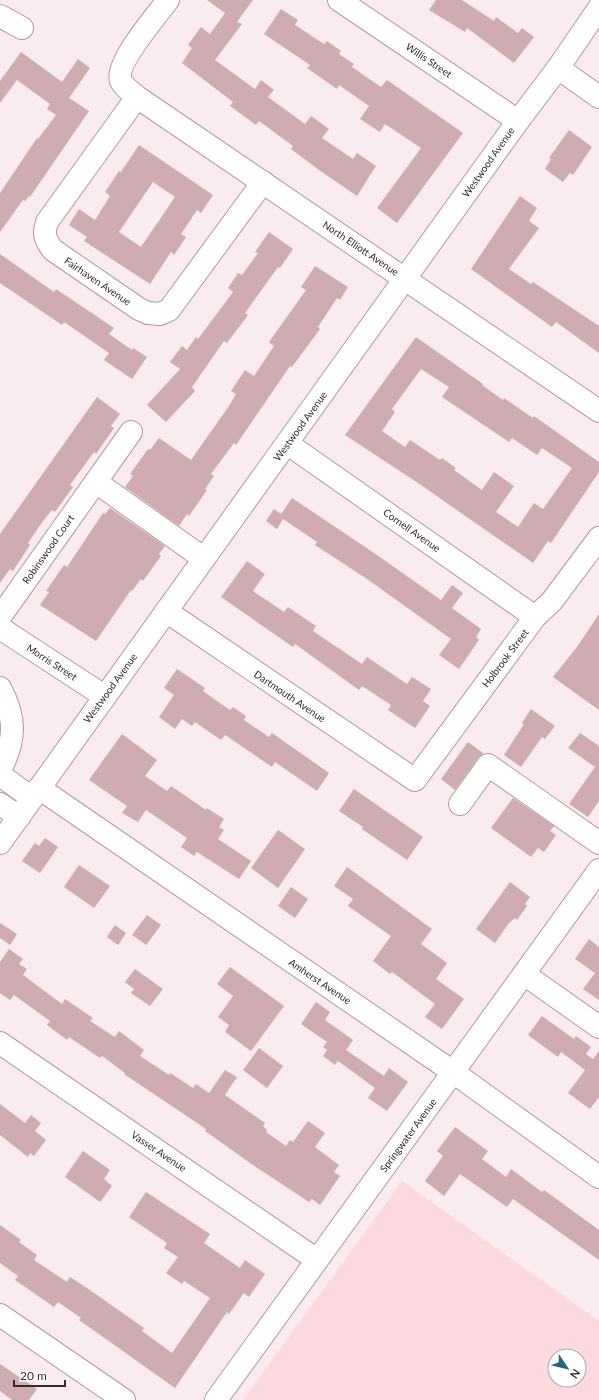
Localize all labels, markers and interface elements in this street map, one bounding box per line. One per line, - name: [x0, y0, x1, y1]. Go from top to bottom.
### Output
- street label: Willis Street: [404, 40, 455, 80]
- street label: Westwood Avenue: [459, 125, 517, 199]
- street label: North Elliott Avenue: [321, 218, 401, 278]
- street label: Fairhaven Avenue: [62, 254, 134, 308]
- street label: Westwood Avenue: [271, 389, 329, 463]
- street label: Cornell Avenue: [381, 506, 443, 554]
- street label: Robinswood Court: [20, 512, 77, 586]
- street label: Holbrook Street: [479, 626, 531, 690]
- street label: Morris Street: [25, 641, 80, 683]
- street label: Westwood Avenue: [81, 651, 139, 725]
- street label: Dartmouth Avenue: [252, 668, 328, 724]
- street label: Amherst Avenue: [287, 956, 353, 1006]
- street label: Springwater Avenue: [377, 1096, 439, 1174]
- street label: Vasser Avenue: [129, 1128, 189, 1174]
- north arrow: [547, 1348, 587, 1388]
- scale bar: [14, 1362, 65, 1388]
- text: N: [568, 1367, 583, 1381]
- text: 20 m: [20, 1368, 47, 1383]

